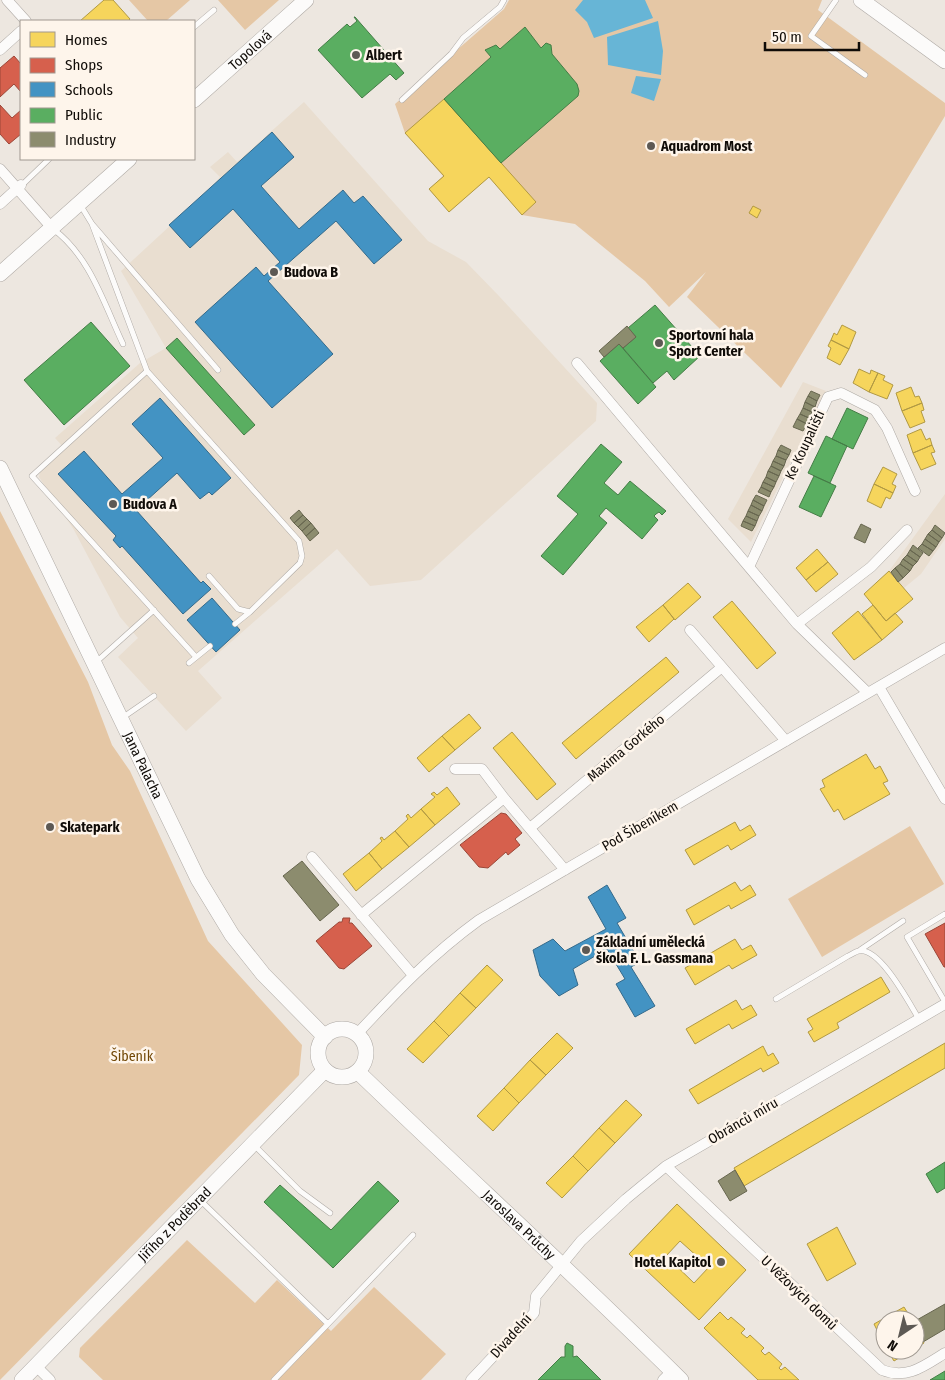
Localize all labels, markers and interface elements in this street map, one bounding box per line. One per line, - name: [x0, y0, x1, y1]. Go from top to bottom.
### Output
- legend: [20, 20, 195, 160]
- scale bar: [765, 20, 859, 52]
- street label: Topolová: [225, 26, 275, 74]
- text: 50 m: [772, 28, 802, 46]
- text: Homes: [65, 31, 107, 49]
- place label: Albert: [365, 47, 403, 64]
- marker: Albert: [350, 49, 362, 61]
- text: Shops: [65, 56, 103, 74]
- text: Schools: [65, 81, 113, 99]
- text: Public: [65, 106, 103, 124]
- text: Industry: [65, 131, 116, 149]
- place label: Aquadrom Most: [660, 138, 754, 155]
- marker: Aquadrom Most: [645, 140, 657, 152]
- place label: Budova B: [284, 264, 338, 281]
- marker: Budova B: [268, 266, 280, 278]
- place label: Sportovní hala Sport Center: [669, 327, 754, 360]
- marker: Sportovní hala Sport Center: [653, 337, 665, 349]
- street label: Ke Koupališti: [782, 408, 828, 482]
- place label: Budova A: [123, 496, 177, 513]
- marker: Budova A: [107, 498, 119, 510]
- street label: Maxima Gorkého: [584, 711, 668, 785]
- street label: Jana Palacha: [120, 729, 167, 802]
- street label: Pod Šibeníkem: [598, 797, 681, 855]
- place label: Skatepark: [60, 819, 120, 836]
- marker: Skatepark: [44, 821, 56, 833]
- place label: Základní umělecká škola F. L. Gassmana: [596, 934, 713, 967]
- marker: Základní umělecká škola F. L. Gassmana: [580, 944, 592, 956]
- park label: Šibeník: [111, 1047, 154, 1065]
- street label: Obránců míru: [705, 1094, 781, 1148]
- street label: Jiřího z Poděbrad: [134, 1183, 215, 1265]
- street label: Jaroslava Průchy: [479, 1186, 560, 1264]
- street label: U Věžových domů: [757, 1252, 841, 1334]
- place label: Hotel Kapitol: [634, 1254, 711, 1271]
- marker: Hotel Kapitol: [715, 1256, 727, 1268]
- street label: Divadelní: [487, 1310, 536, 1362]
- north arrow: [875, 1310, 925, 1360]
- text: N: [885, 1336, 901, 1355]

